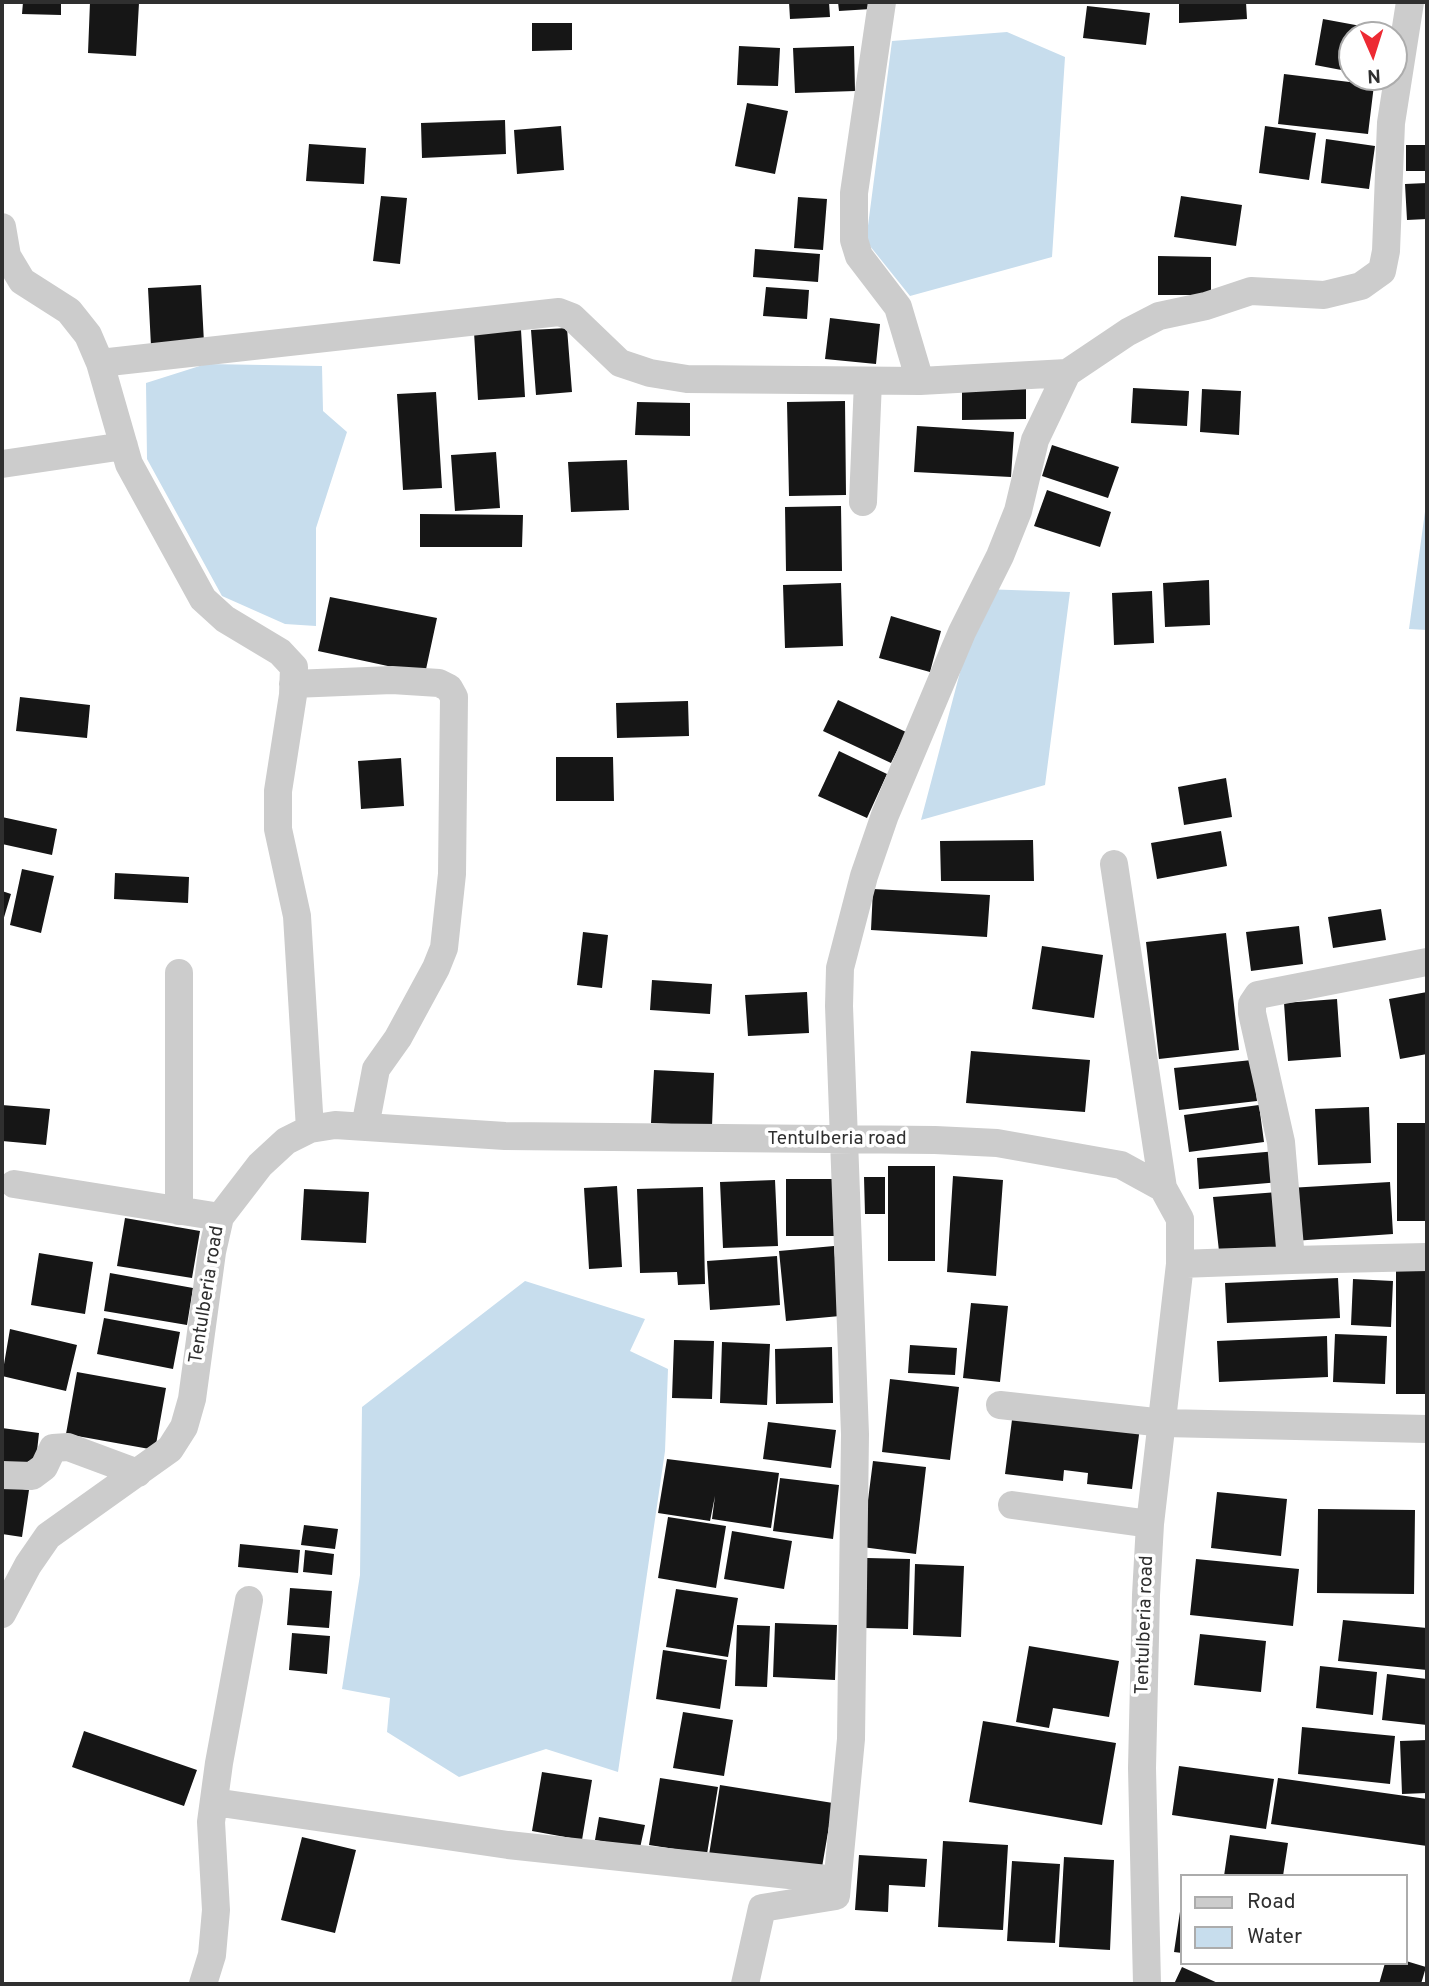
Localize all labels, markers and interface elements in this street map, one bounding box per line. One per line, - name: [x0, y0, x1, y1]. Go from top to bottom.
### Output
- north arrow: [1338, 21, 1408, 91]
- text: N: [1367, 63, 1381, 87]
- street label: Tentulberia road: [767, 1129, 907, 1151]
- street label: Tentulberia road: [186, 1224, 230, 1366]
- street label: Tentulberia road: [1132, 1555, 1160, 1695]
- legend: [1180, 1874, 1408, 1965]
- text: Road: [1247, 1889, 1296, 1916]
- text: Water: [1247, 1924, 1302, 1951]

